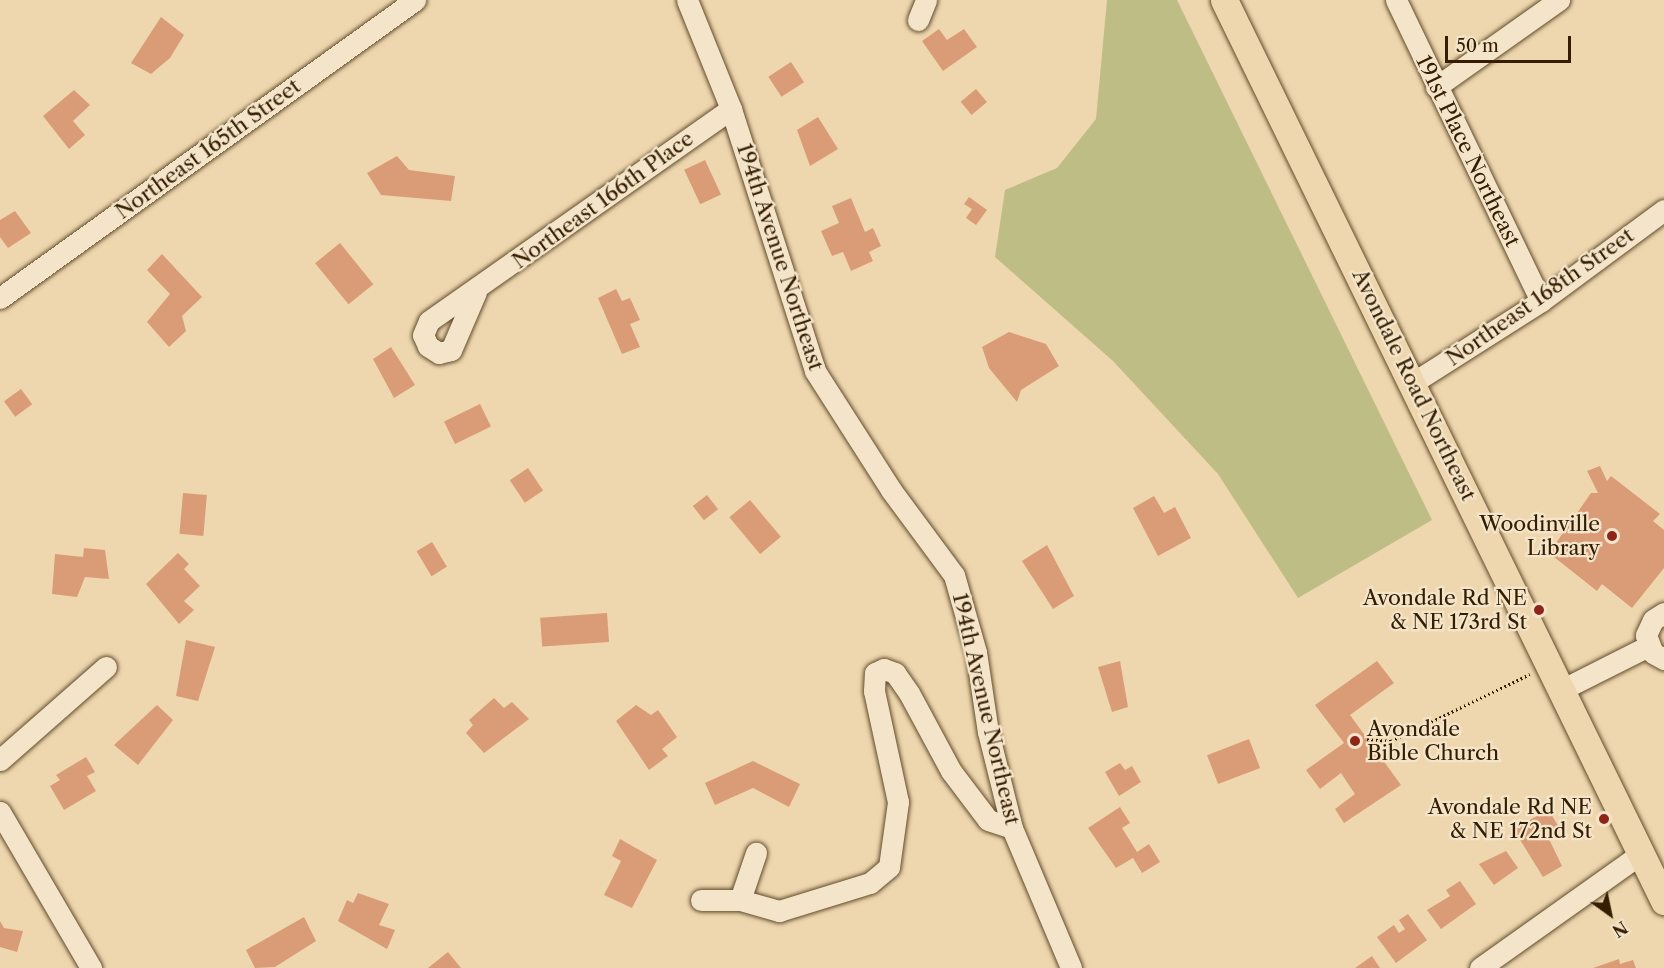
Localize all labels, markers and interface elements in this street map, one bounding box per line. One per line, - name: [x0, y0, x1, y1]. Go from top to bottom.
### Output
- scale bar: [1448, 24, 1574, 62]
- text: 50 m: [1456, 35, 1499, 57]
- street label: 191st Place Northeast: [1411, 51, 1525, 251]
- street label: Northeast 165th Street: [111, 74, 305, 224]
- street label: Northeast 166th Place: [508, 126, 698, 274]
- street label: 194th Avenue Northeast: [731, 140, 829, 374]
- street label: Northeast 168th Street: [1441, 223, 1639, 371]
- street label: Avondale Road Northeast: [1347, 265, 1481, 505]
- place label: Woodinville Library: [1479, 511, 1600, 561]
- marker: Woodinville Library: [1605, 529, 1619, 543]
- place label: Avondale Rd NE & NE 173rd St: [1363, 585, 1527, 635]
- street label: 194th Avenue Northeast: [947, 590, 1025, 828]
- marker: Avondale Rd NE & NE 173rd St: [1532, 603, 1546, 617]
- place label: Avondale Bible Church: [1367, 716, 1499, 766]
- marker: Avondale Bible Church: [1348, 734, 1362, 748]
- place label: Avondale Rd NE & NE 172nd St: [1428, 794, 1592, 844]
- marker: Avondale Rd NE & NE 172nd St: [1597, 812, 1611, 826]
- north arrow: [1580, 884, 1640, 944]
- text: N: [1609, 917, 1631, 941]

